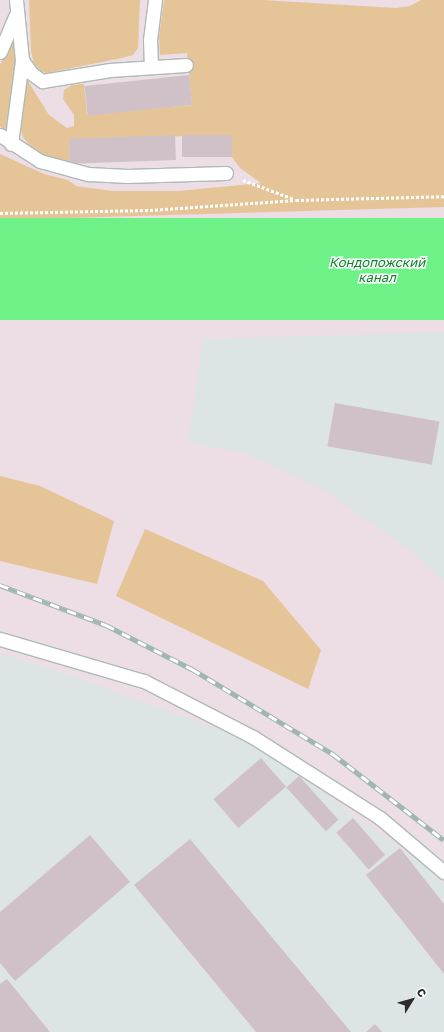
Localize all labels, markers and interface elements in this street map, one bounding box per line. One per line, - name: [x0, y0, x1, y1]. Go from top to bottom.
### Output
- water label: Кондопожский канал: [329, 255, 425, 286]
- north arrow: [392, 980, 432, 1020]
- text: С: [414, 985, 430, 1000]

